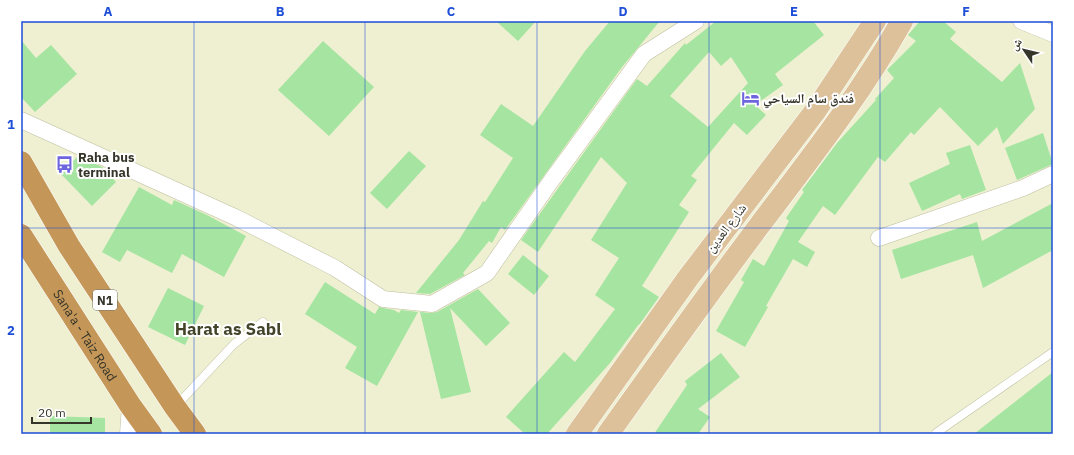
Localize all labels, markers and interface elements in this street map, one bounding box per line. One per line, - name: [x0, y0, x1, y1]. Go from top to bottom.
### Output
- text: A: [104, 3, 113, 20]
- text: B: [276, 3, 285, 20]
- text: C: [447, 3, 456, 20]
- text: D: [618, 3, 628, 20]
- text: E: [790, 3, 798, 20]
- text: F: [962, 3, 970, 20]
- north arrow: [1004, 30, 1044, 70]
- text: ش: [1007, 35, 1026, 54]
- hotel icon: فندق سام السياحي: [740, 88, 760, 108]
- place label: فندق سام السياحي: [763, 90, 854, 109]
- text: 1: [7, 116, 15, 133]
- place label: Raha bus terminal: [78, 149, 135, 181]
- bus stop icon: Raha bus terminal: [55, 154, 75, 174]
- street label: شارع العدين: [702, 200, 751, 257]
- street label: Sana'a - Taiz Road: [50, 286, 121, 384]
- road number: N1: [93, 290, 117, 310]
- district label: Harat as Sabl: [175, 318, 281, 340]
- text: 2: [7, 322, 15, 339]
- scale bar: [32, 399, 91, 425]
- text: 20 m: [38, 405, 66, 420]

